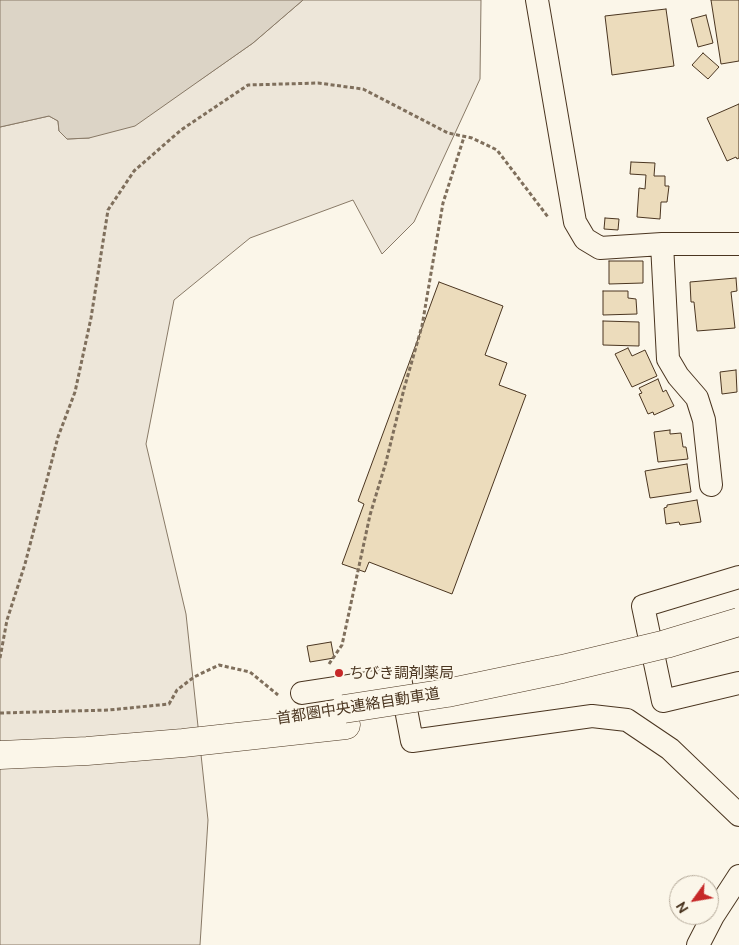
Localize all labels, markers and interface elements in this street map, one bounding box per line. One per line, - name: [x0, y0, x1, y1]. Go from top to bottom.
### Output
- place label: ちびき調剤薬局: [349, 664, 454, 682]
- marker: ちびき調剤薬局: [333, 667, 345, 679]
- street label: 首都圏中央連絡自動車道: [275, 684, 441, 728]
- north arrow: [669, 875, 719, 925]
- text: N: [673, 899, 692, 916]

